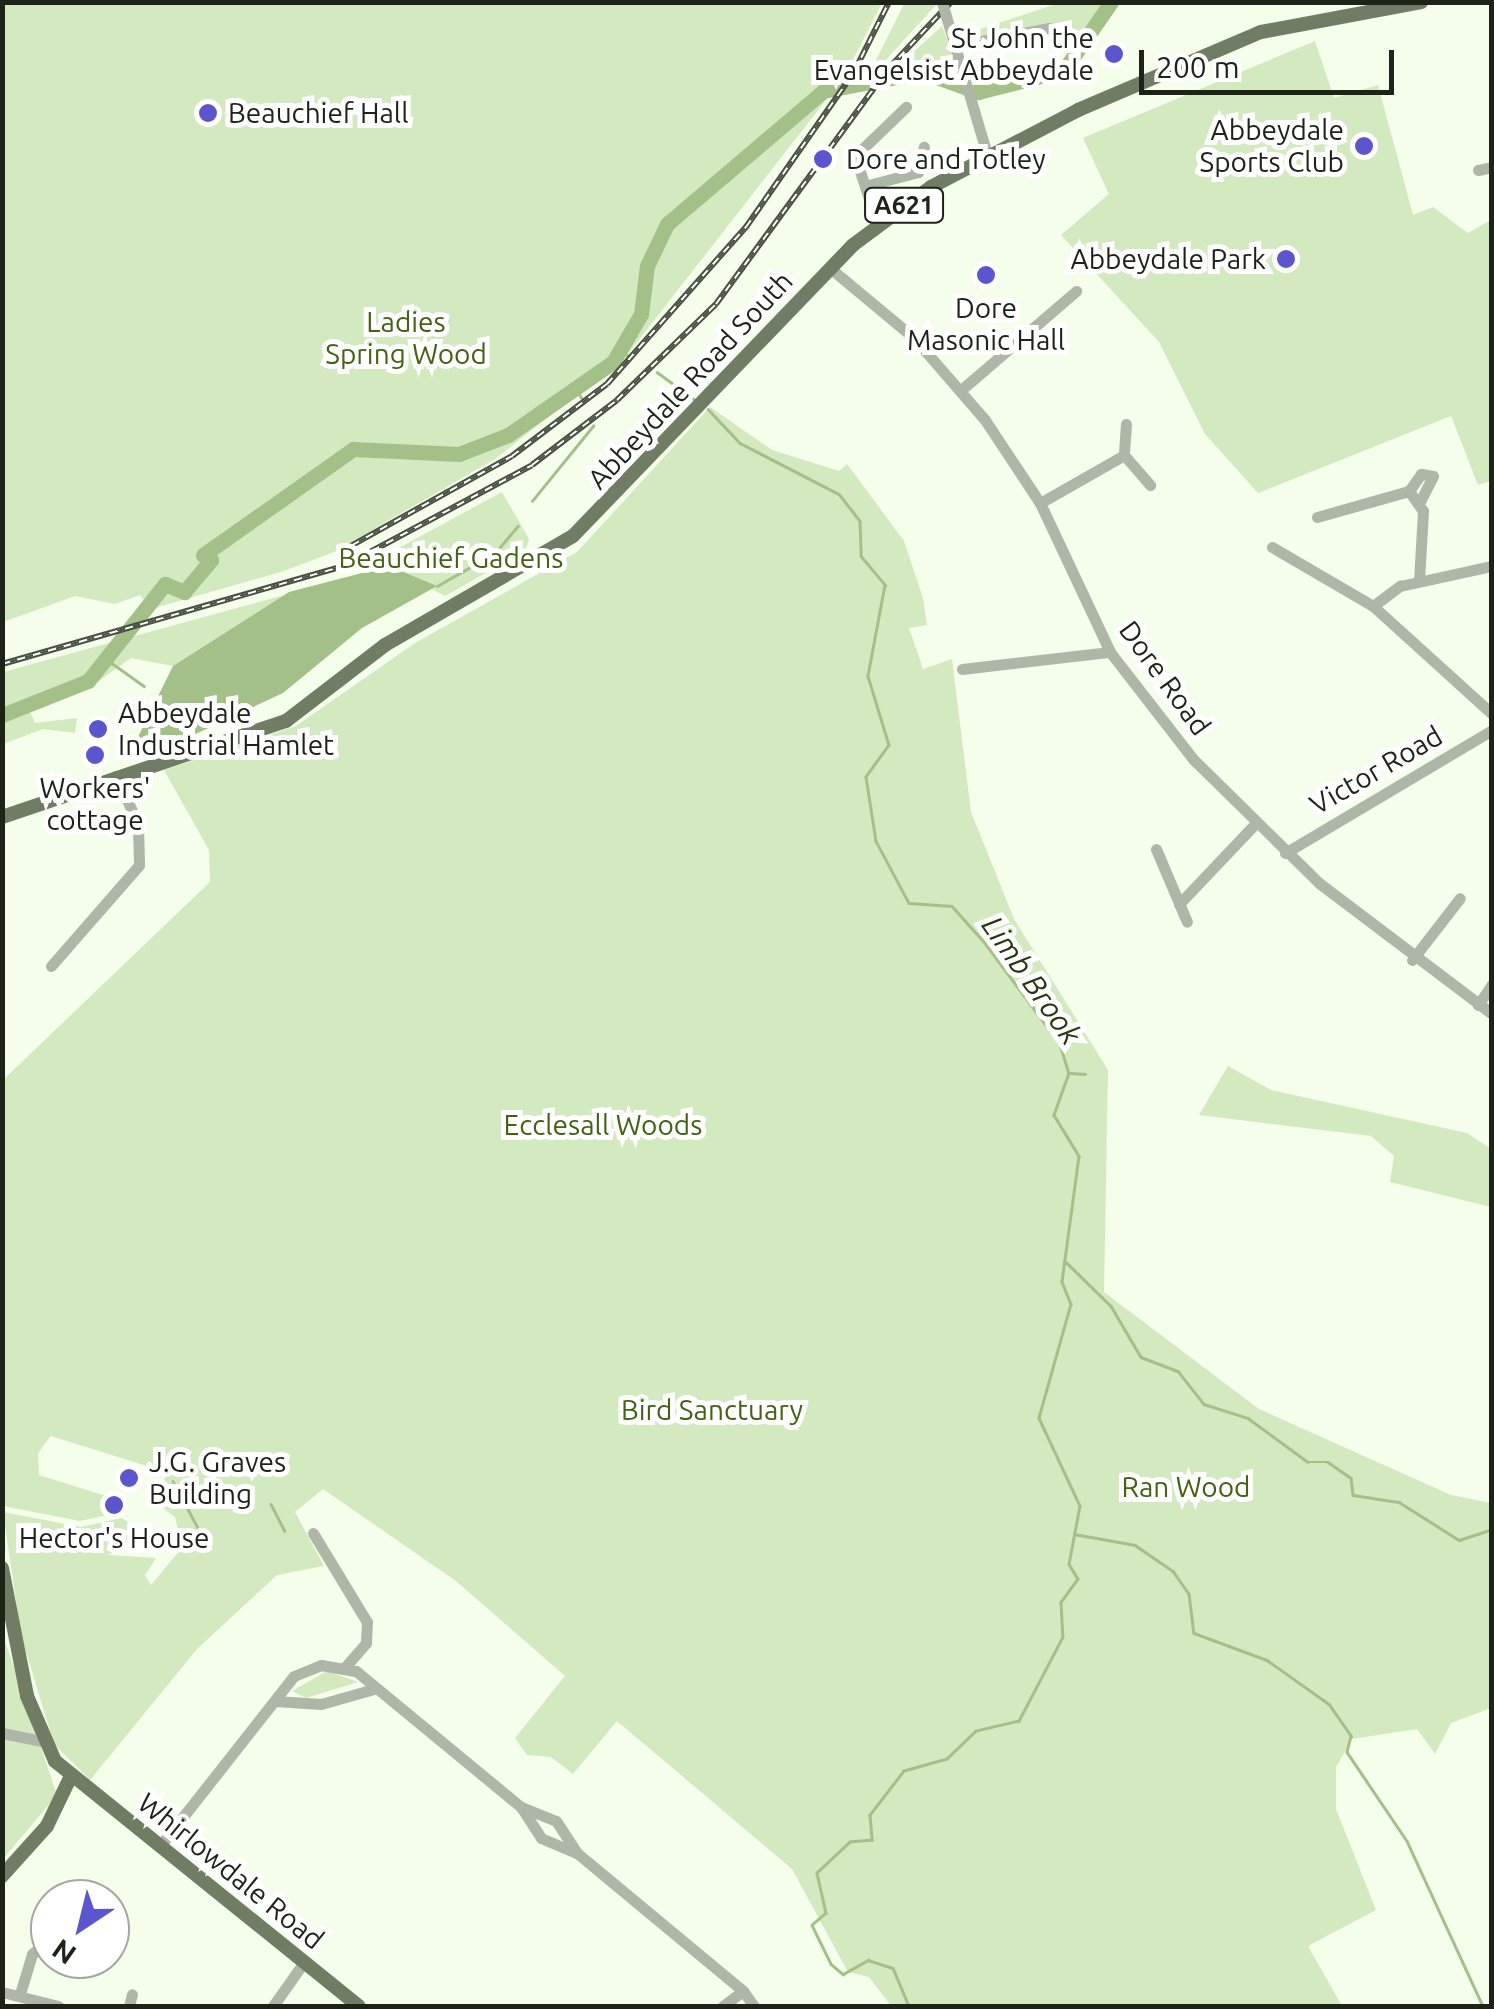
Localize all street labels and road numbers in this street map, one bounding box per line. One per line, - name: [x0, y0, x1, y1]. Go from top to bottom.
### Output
- road number: A621: [864, 185, 944, 225]
- street label: Abbeydale Road South: [581, 264, 799, 496]
- street label: Dore Road: [1112, 614, 1218, 742]
- street label: Victor Road: [1304, 719, 1448, 821]
- street label: Whirlowdale Road: [131, 1786, 331, 1956]

